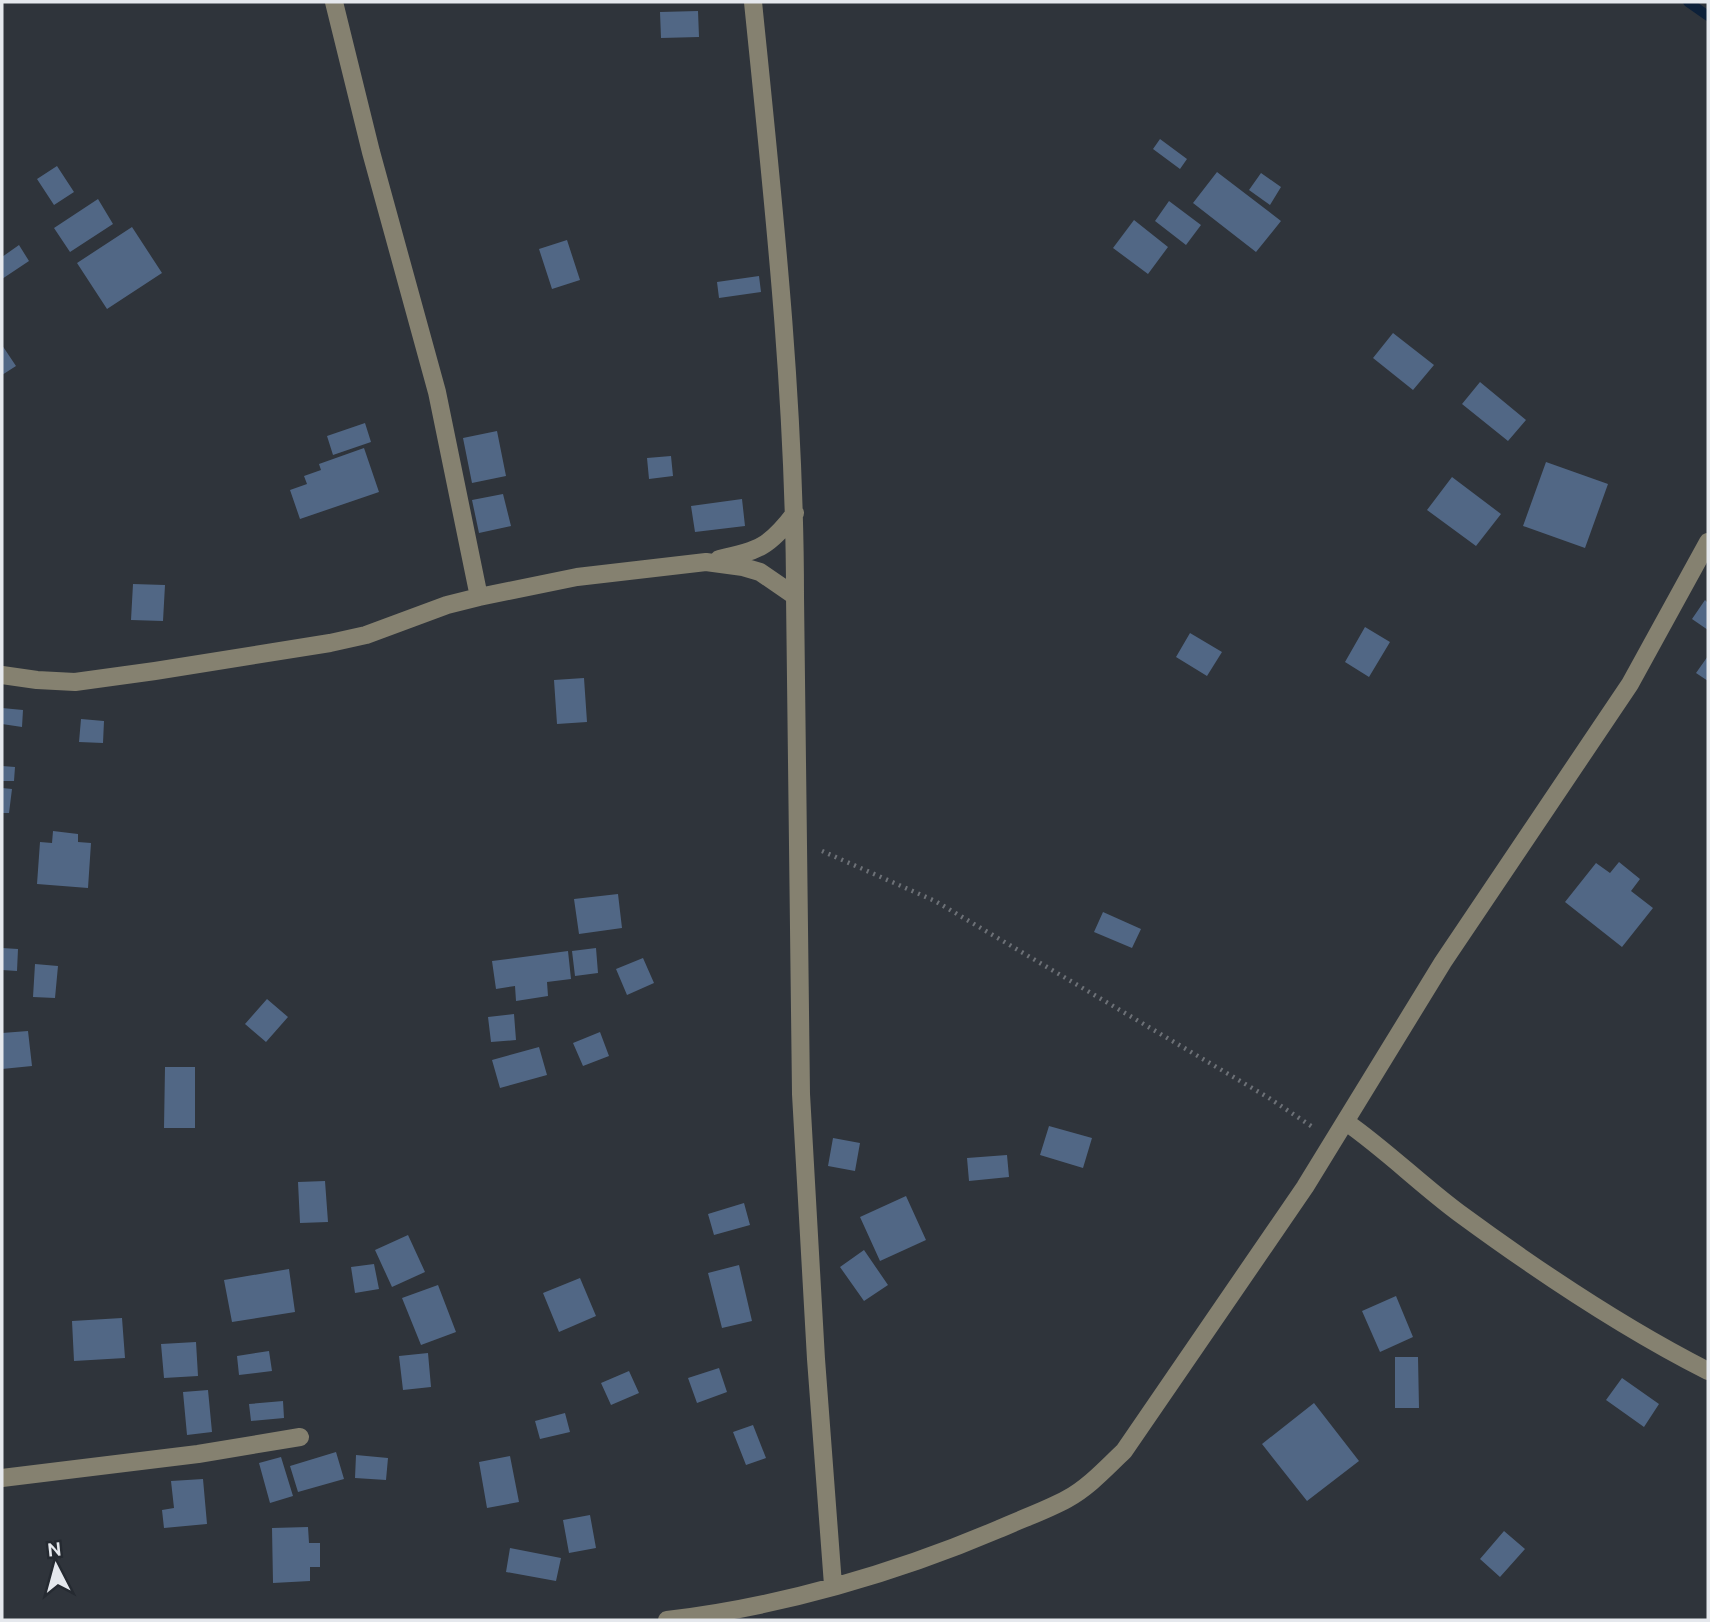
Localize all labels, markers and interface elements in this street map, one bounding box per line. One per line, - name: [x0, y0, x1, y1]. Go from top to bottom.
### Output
- north arrow: [21, 1531, 91, 1601]
- text: N: [46, 1537, 62, 1561]

